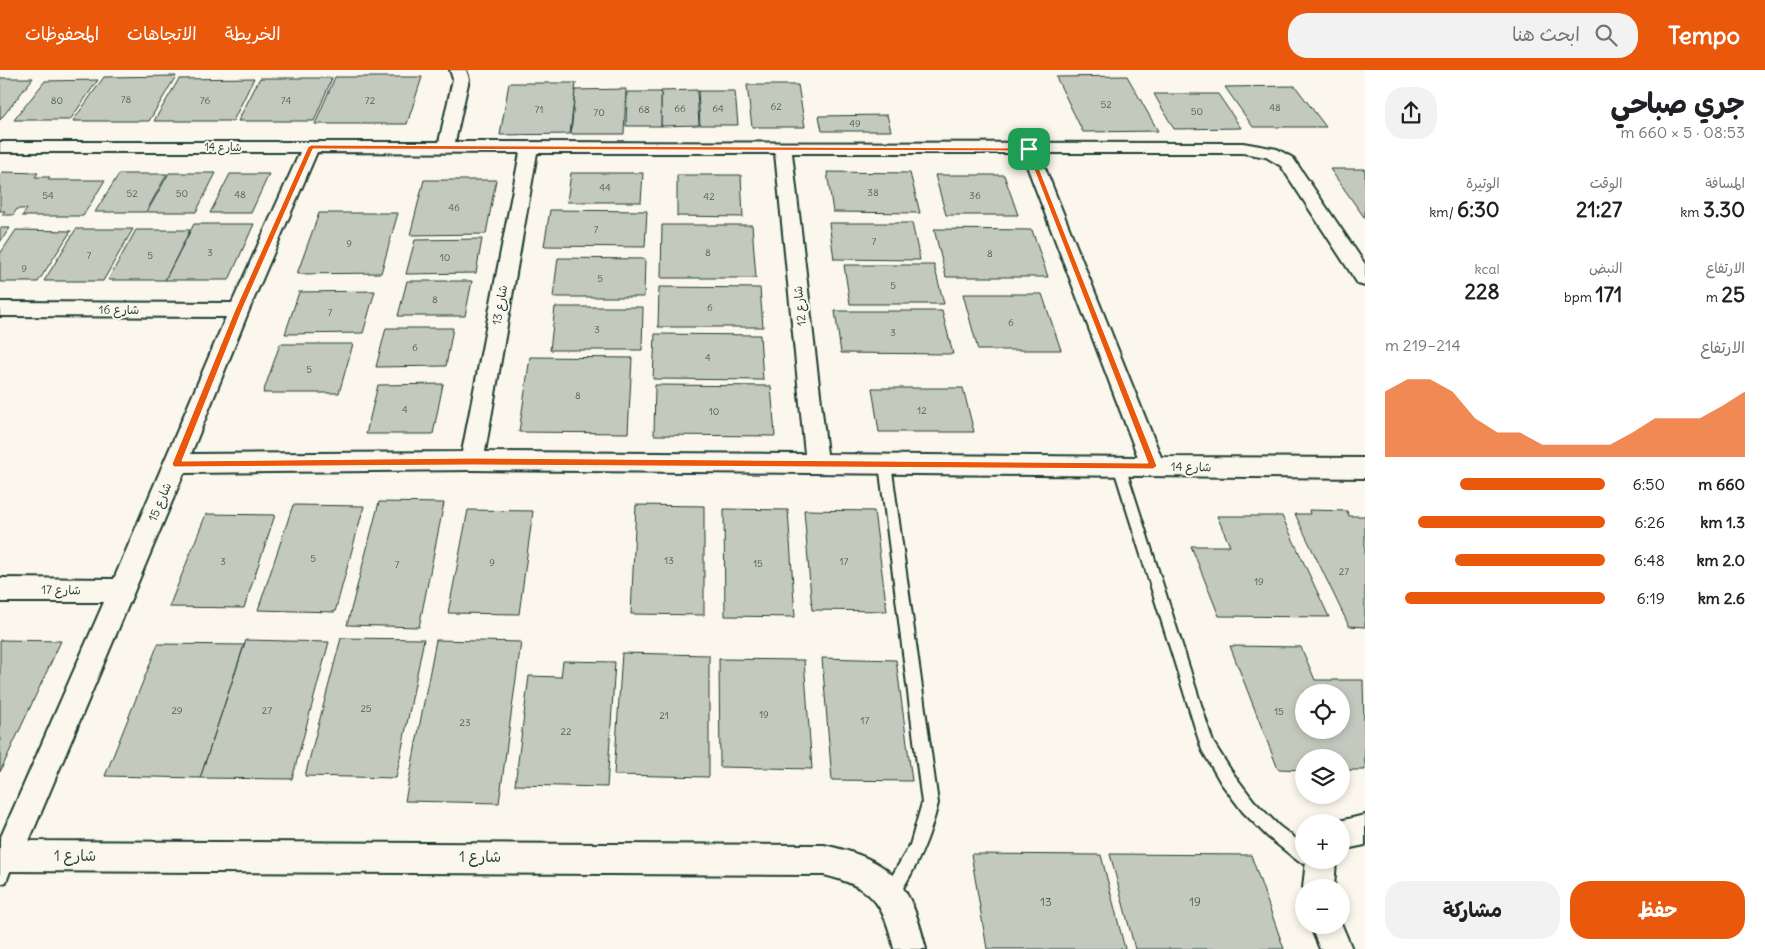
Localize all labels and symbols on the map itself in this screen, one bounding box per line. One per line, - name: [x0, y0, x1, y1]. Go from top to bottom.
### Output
- house number: 78: [121, 93, 132, 106]
- house number: 80: [51, 94, 63, 107]
- house number: 76: [200, 94, 210, 107]
- house number: 74: [281, 94, 291, 107]
- house number: 72: [365, 94, 376, 107]
- house number: 52: [1100, 98, 1112, 111]
- house number: 62: [770, 100, 782, 113]
- house number: 48: [1269, 101, 1281, 114]
- house number: 66: [674, 102, 686, 115]
- house number: 64: [712, 102, 724, 115]
- house number: 71: [535, 103, 543, 116]
- house number: 68: [638, 103, 650, 116]
- house number: 50: [1191, 105, 1203, 118]
- house number: 70: [593, 106, 605, 119]
- house number: 49: [849, 117, 861, 130]
- pin: [1008, 128, 1050, 170]
- street label: شارع 14: [204, 140, 242, 156]
- house number: 44: [599, 181, 611, 194]
- house number: 38: [867, 186, 879, 199]
- house number: 52: [126, 187, 138, 200]
- house number: 50: [176, 187, 188, 200]
- house number: 48: [234, 188, 246, 201]
- house number: 54: [42, 189, 54, 202]
- house number: 36: [969, 189, 981, 202]
- house number: 42: [703, 190, 715, 203]
- house number: 46: [448, 201, 460, 214]
- house number: 7: [594, 223, 599, 236]
- house number: 7: [872, 235, 877, 248]
- house number: 9: [346, 237, 352, 250]
- house number: 3: [207, 246, 213, 259]
- house number: 8: [705, 246, 711, 259]
- house number: 8: [987, 247, 993, 260]
- house number: 7: [87, 249, 92, 262]
- house number: 5: [147, 249, 153, 262]
- house number: 10: [440, 251, 450, 264]
- house number: 9: [21, 262, 27, 275]
- house number: 5: [597, 272, 603, 285]
- house number: 5: [890, 279, 896, 292]
- street label: شارع 13: [489, 284, 512, 326]
- street label: شارع 12: [790, 285, 811, 327]
- house number: 8: [432, 293, 438, 306]
- house number: 6: [707, 301, 713, 314]
- street label: شارع 16: [99, 302, 139, 319]
- house number: 7: [328, 306, 333, 319]
- house number: 6: [1008, 316, 1014, 329]
- house number: 3: [594, 323, 600, 336]
- house number: 3: [890, 326, 896, 339]
- house number: 6: [412, 341, 418, 354]
- house number: 4: [705, 351, 711, 364]
- house number: 5: [306, 363, 312, 376]
- house number: 8: [575, 389, 581, 402]
- house number: 4: [402, 403, 408, 416]
- house number: 12: [917, 404, 927, 417]
- house number: 10: [709, 405, 719, 418]
- street label: شارع 14: [1171, 459, 1211, 476]
- street label: شارع 15: [145, 480, 176, 524]
- house number: 5: [310, 552, 316, 565]
- house number: 13: [664, 554, 674, 567]
- house number: 3: [220, 555, 226, 568]
- house number: 17: [840, 555, 849, 568]
- house number: 9: [489, 556, 495, 569]
- house number: 15: [753, 557, 763, 570]
- house number: 7: [395, 558, 400, 571]
- house number: 27: [1339, 565, 1349, 578]
- house number: 19: [1254, 575, 1264, 588]
- street label: شارع 17: [41, 582, 81, 599]
- house number: 25: [360, 702, 372, 715]
- house number: 29: [171, 704, 183, 717]
- house number: 27: [262, 704, 272, 717]
- house number: 15: [1274, 705, 1284, 718]
- house number: 19: [759, 708, 769, 721]
- house number: 21: [659, 709, 669, 722]
- house number: 17: [861, 714, 870, 727]
- house number: 23: [459, 716, 471, 729]
- house number: 22: [561, 725, 572, 738]
- street label: شارع 1: [54, 846, 96, 866]
- street label: شارع 1: [459, 847, 501, 867]
- house number: 13: [1040, 894, 1052, 909]
- house number: 19: [1189, 894, 1201, 909]

